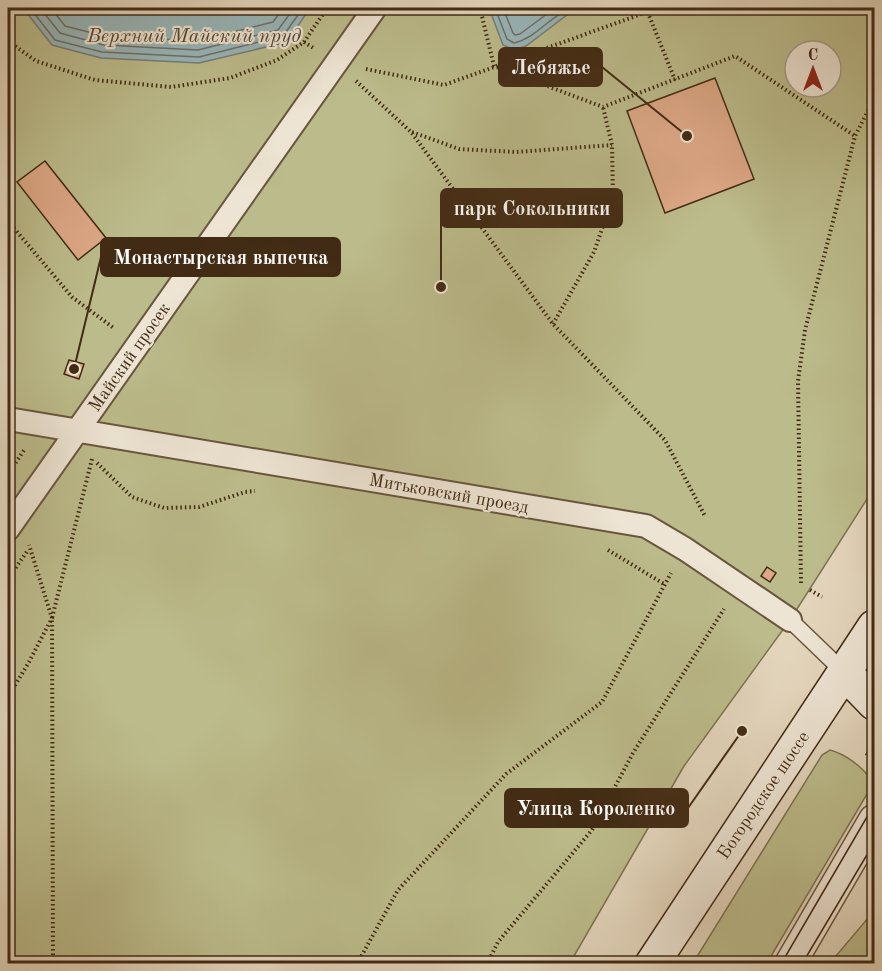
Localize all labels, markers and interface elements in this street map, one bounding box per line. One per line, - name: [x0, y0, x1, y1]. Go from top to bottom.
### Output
- water label: Верхний Майский пруд: [86, 27, 301, 47]
- north arrow: [783, 39, 843, 99]
- callout: Лебяжье: [499, 48, 602, 86]
- text: С: [808, 48, 818, 64]
- text: Лебяжье: [511, 59, 591, 79]
- callout: парк Сокольники: [441, 189, 622, 227]
- text: парк Сокольники: [454, 200, 610, 220]
- callout: Монастырская выпечка: [101, 238, 340, 276]
- text: Монастырская выпечка: [114, 249, 328, 269]
- street label: Майский просек: [86, 300, 174, 415]
- street label: Митьковский проезд: [368, 471, 530, 517]
- street label: Богородское шоссе: [714, 728, 813, 863]
- callout: Улица Короленко: [505, 789, 688, 827]
- text: Улица Короленко: [517, 800, 675, 820]

